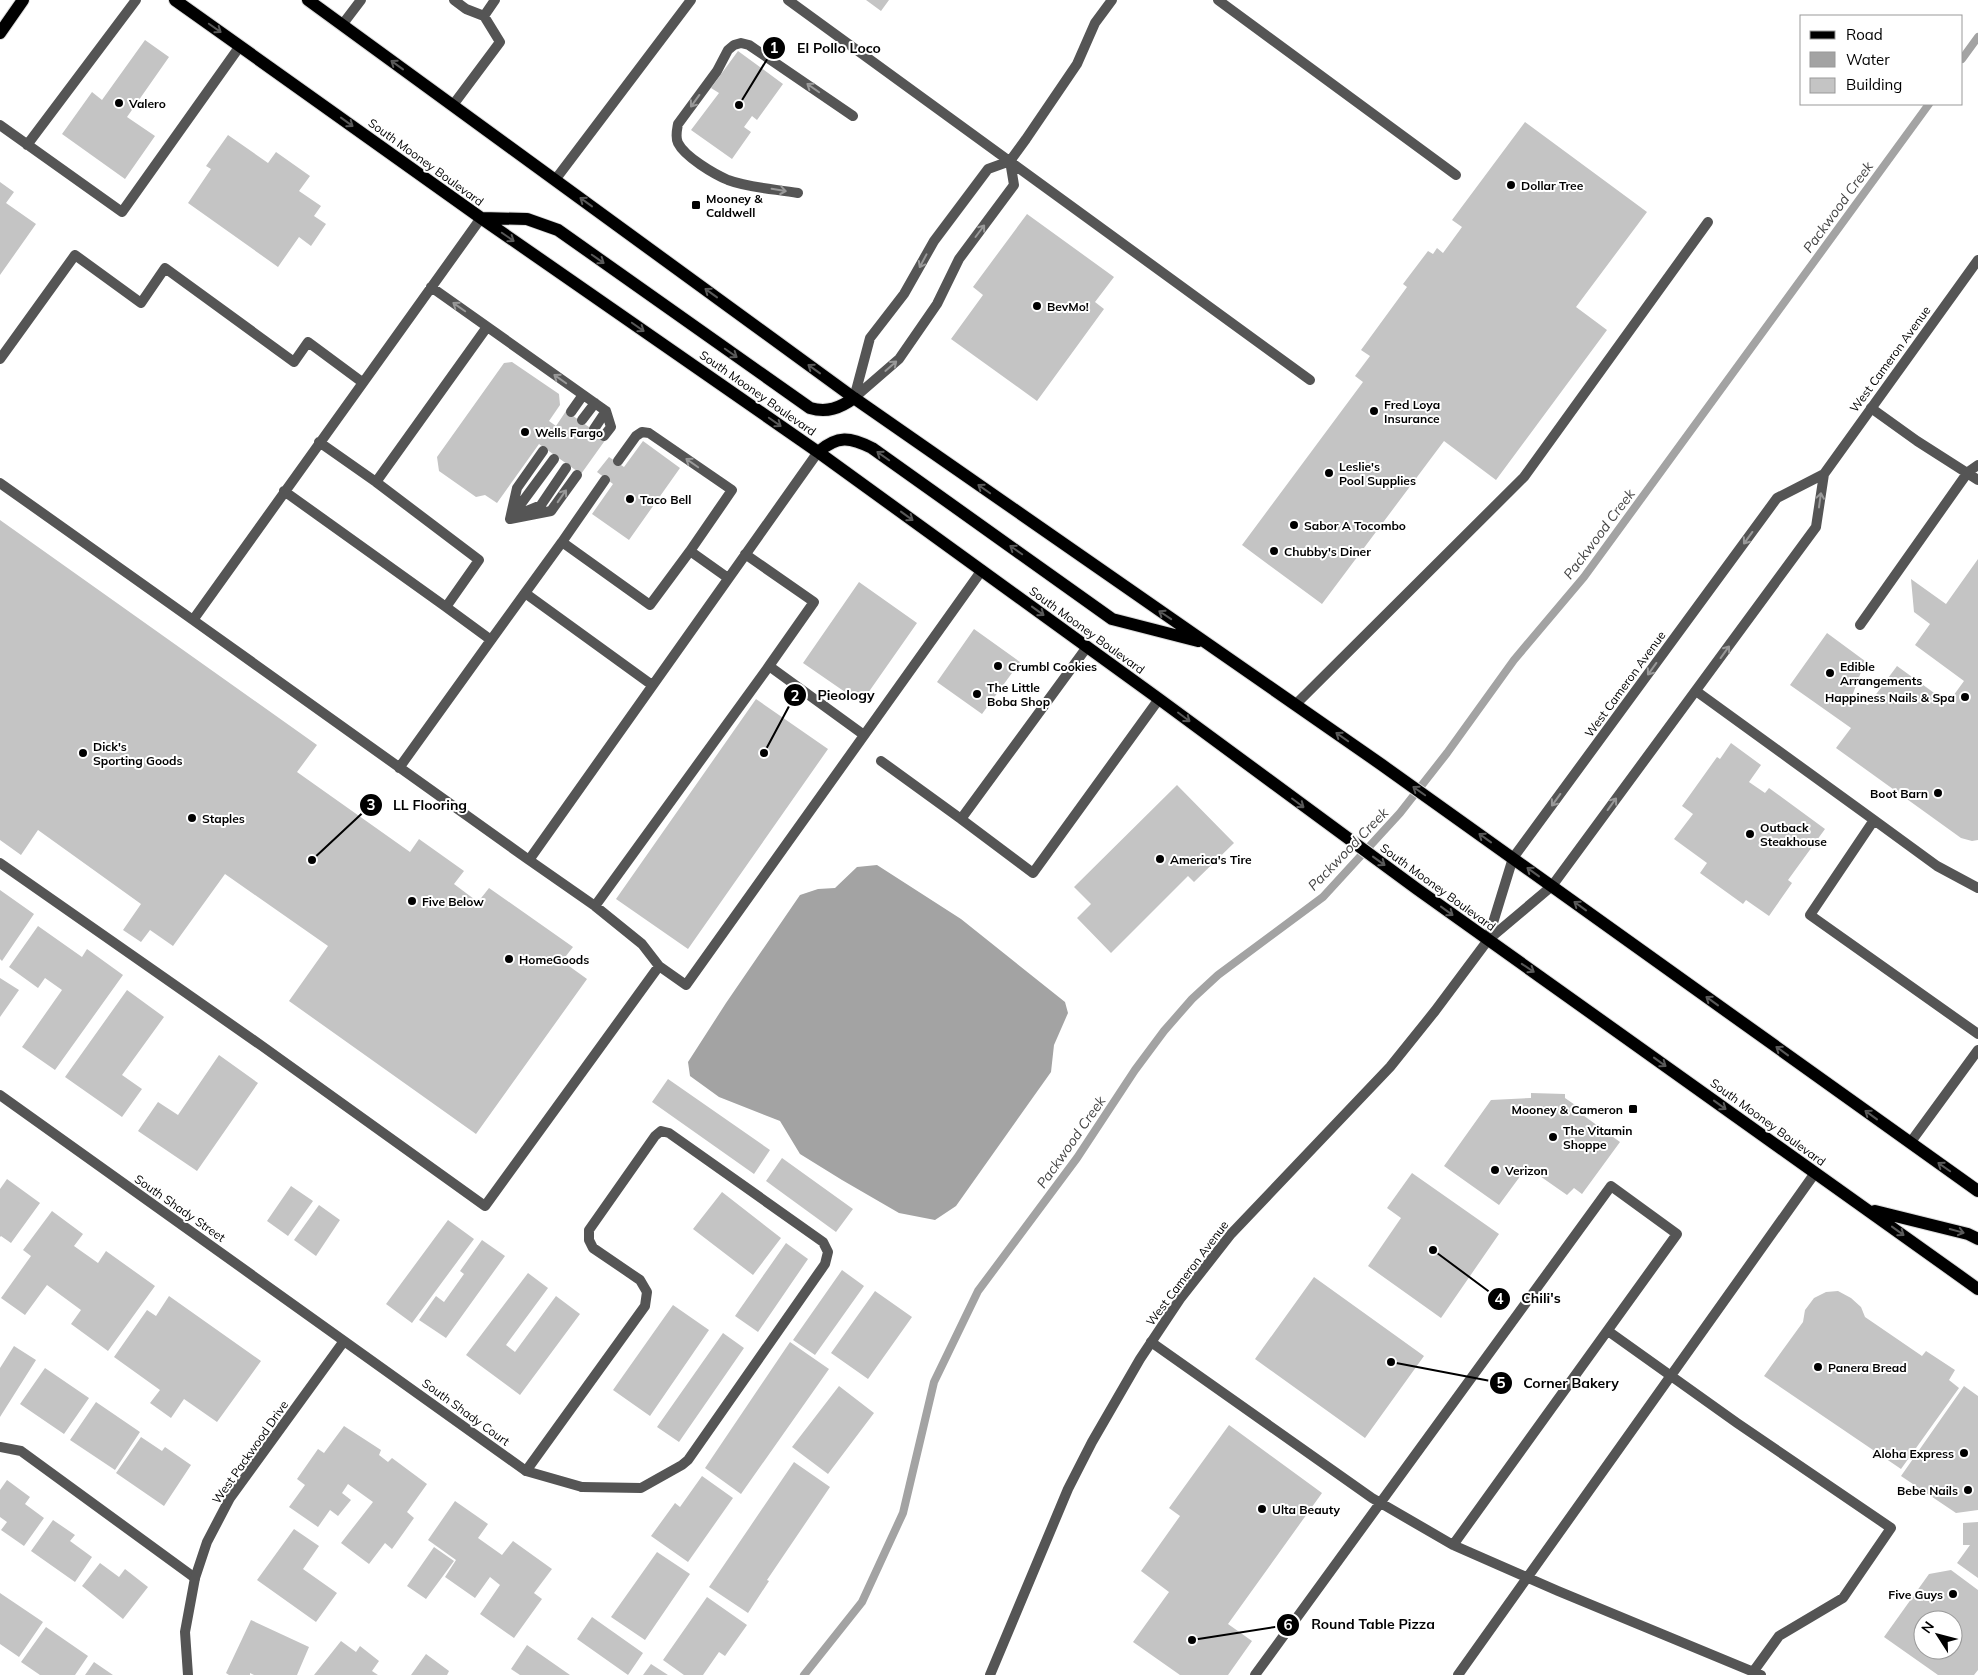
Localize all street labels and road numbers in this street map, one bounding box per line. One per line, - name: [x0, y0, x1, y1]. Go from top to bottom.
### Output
- street label: South Mooney Boulevard: [365, 115, 487, 209]
- street label: West Cameron Avenue: [1846, 303, 1934, 415]
- street label: South Mooney Boulevard: [697, 347, 819, 439]
- street label: South Mooney Boulevard: [1026, 583, 1148, 677]
- street label: West Cameron Avenue: [1581, 628, 1669, 740]
- street label: South Mooney Boulevard: [1377, 840, 1499, 934]
- street label: South Mooney Boulevard: [1707, 1075, 1829, 1169]
- street label: South Shady Street: [132, 1171, 228, 1245]
- street label: West Cameron Avenue: [1143, 1217, 1231, 1329]
- street label: South Shady Court: [419, 1375, 513, 1449]
- street label: West Packwood Drive: [209, 1398, 291, 1506]

